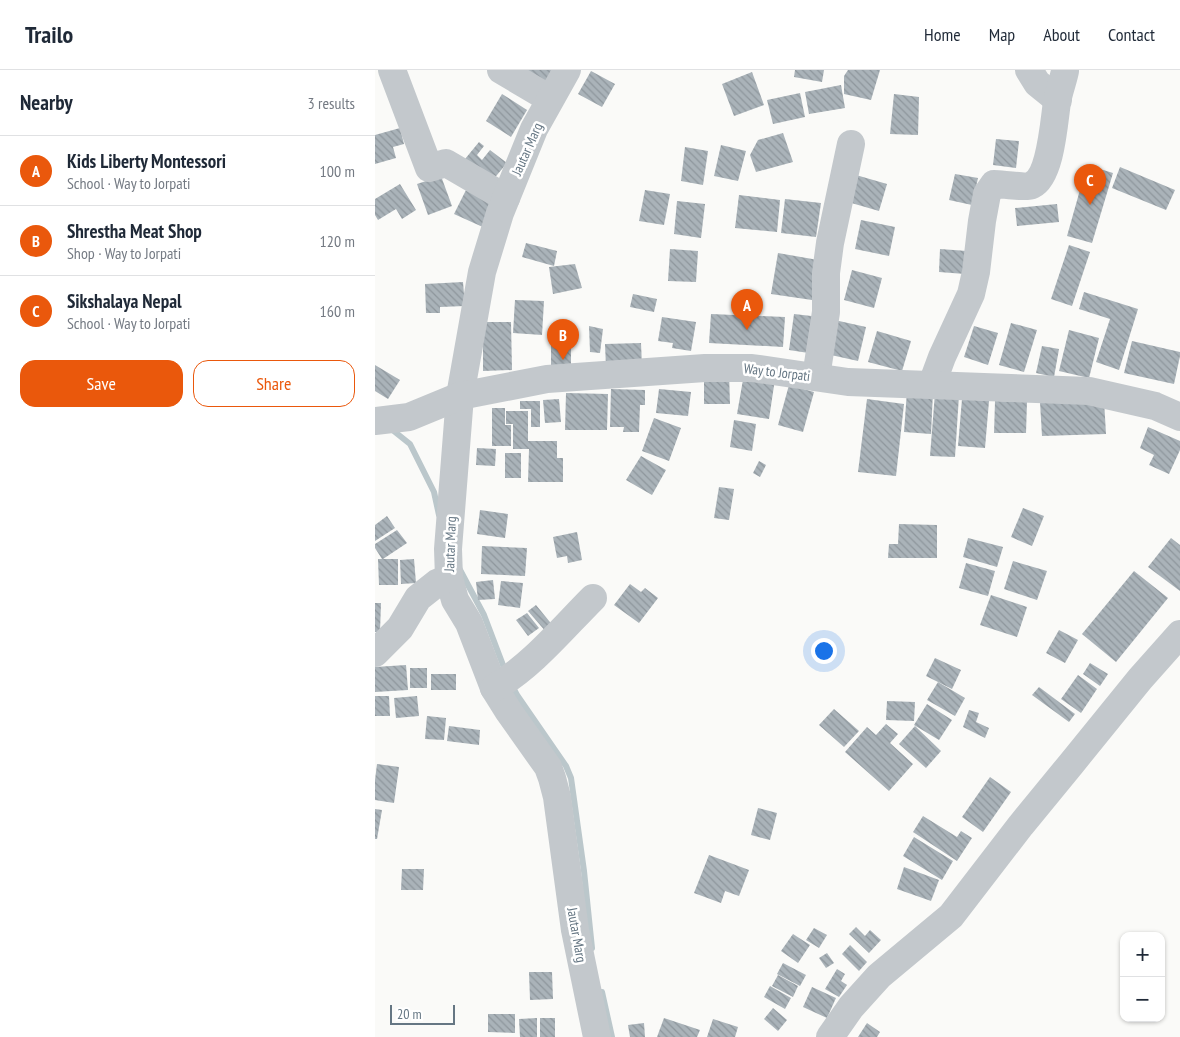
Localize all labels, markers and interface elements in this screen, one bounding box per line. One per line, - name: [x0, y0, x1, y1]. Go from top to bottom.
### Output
- text: Trailo: [25, 19, 73, 50]
- text: Home: [924, 23, 961, 46]
- text: Map: [989, 23, 1015, 46]
- text: About: [1043, 23, 1080, 46]
- text: Contact: [1108, 23, 1155, 46]
- text: Nearby: [20, 89, 73, 116]
- text: 3 results: [308, 93, 355, 113]
- street label: Jautar Marg: [507, 120, 547, 179]
- text: Kids Liberty Montessori: [67, 149, 226, 173]
- text: A: [32, 161, 40, 181]
- text: 100 m: [320, 161, 355, 181]
- pin: C: [1074, 164, 1106, 205]
- text: School · Way to Jorpati: [67, 173, 191, 193]
- text: Shrestha Meat Shop: [67, 219, 202, 243]
- text: B: [32, 231, 40, 251]
- text: 120 m: [320, 231, 355, 251]
- text: Shop · Way to Jorpati: [67, 243, 181, 263]
- text: Sikshalaya Nepal: [67, 289, 182, 313]
- pin: A: [731, 289, 763, 330]
- text: C: [32, 301, 40, 321]
- text: 160 m: [320, 301, 355, 321]
- text: School · Way to Jorpati: [67, 313, 191, 333]
- pin: B: [547, 319, 579, 360]
- street label: Way to Jorpati: [743, 359, 811, 385]
- button: Save: [20, 360, 183, 407]
- button: Share: [193, 360, 355, 407]
- street label: Jautar Marg: [440, 516, 460, 573]
- your location: [811, 638, 837, 664]
- street label: Jautar Marg: [563, 905, 591, 964]
- map controls: [1120, 932, 1165, 1022]
- button: +: [1120, 932, 1165, 977]
- button: −: [1120, 977, 1165, 1022]
- scale bar: [390, 1002, 455, 1025]
- text: 20 m: [397, 1005, 422, 1023]

